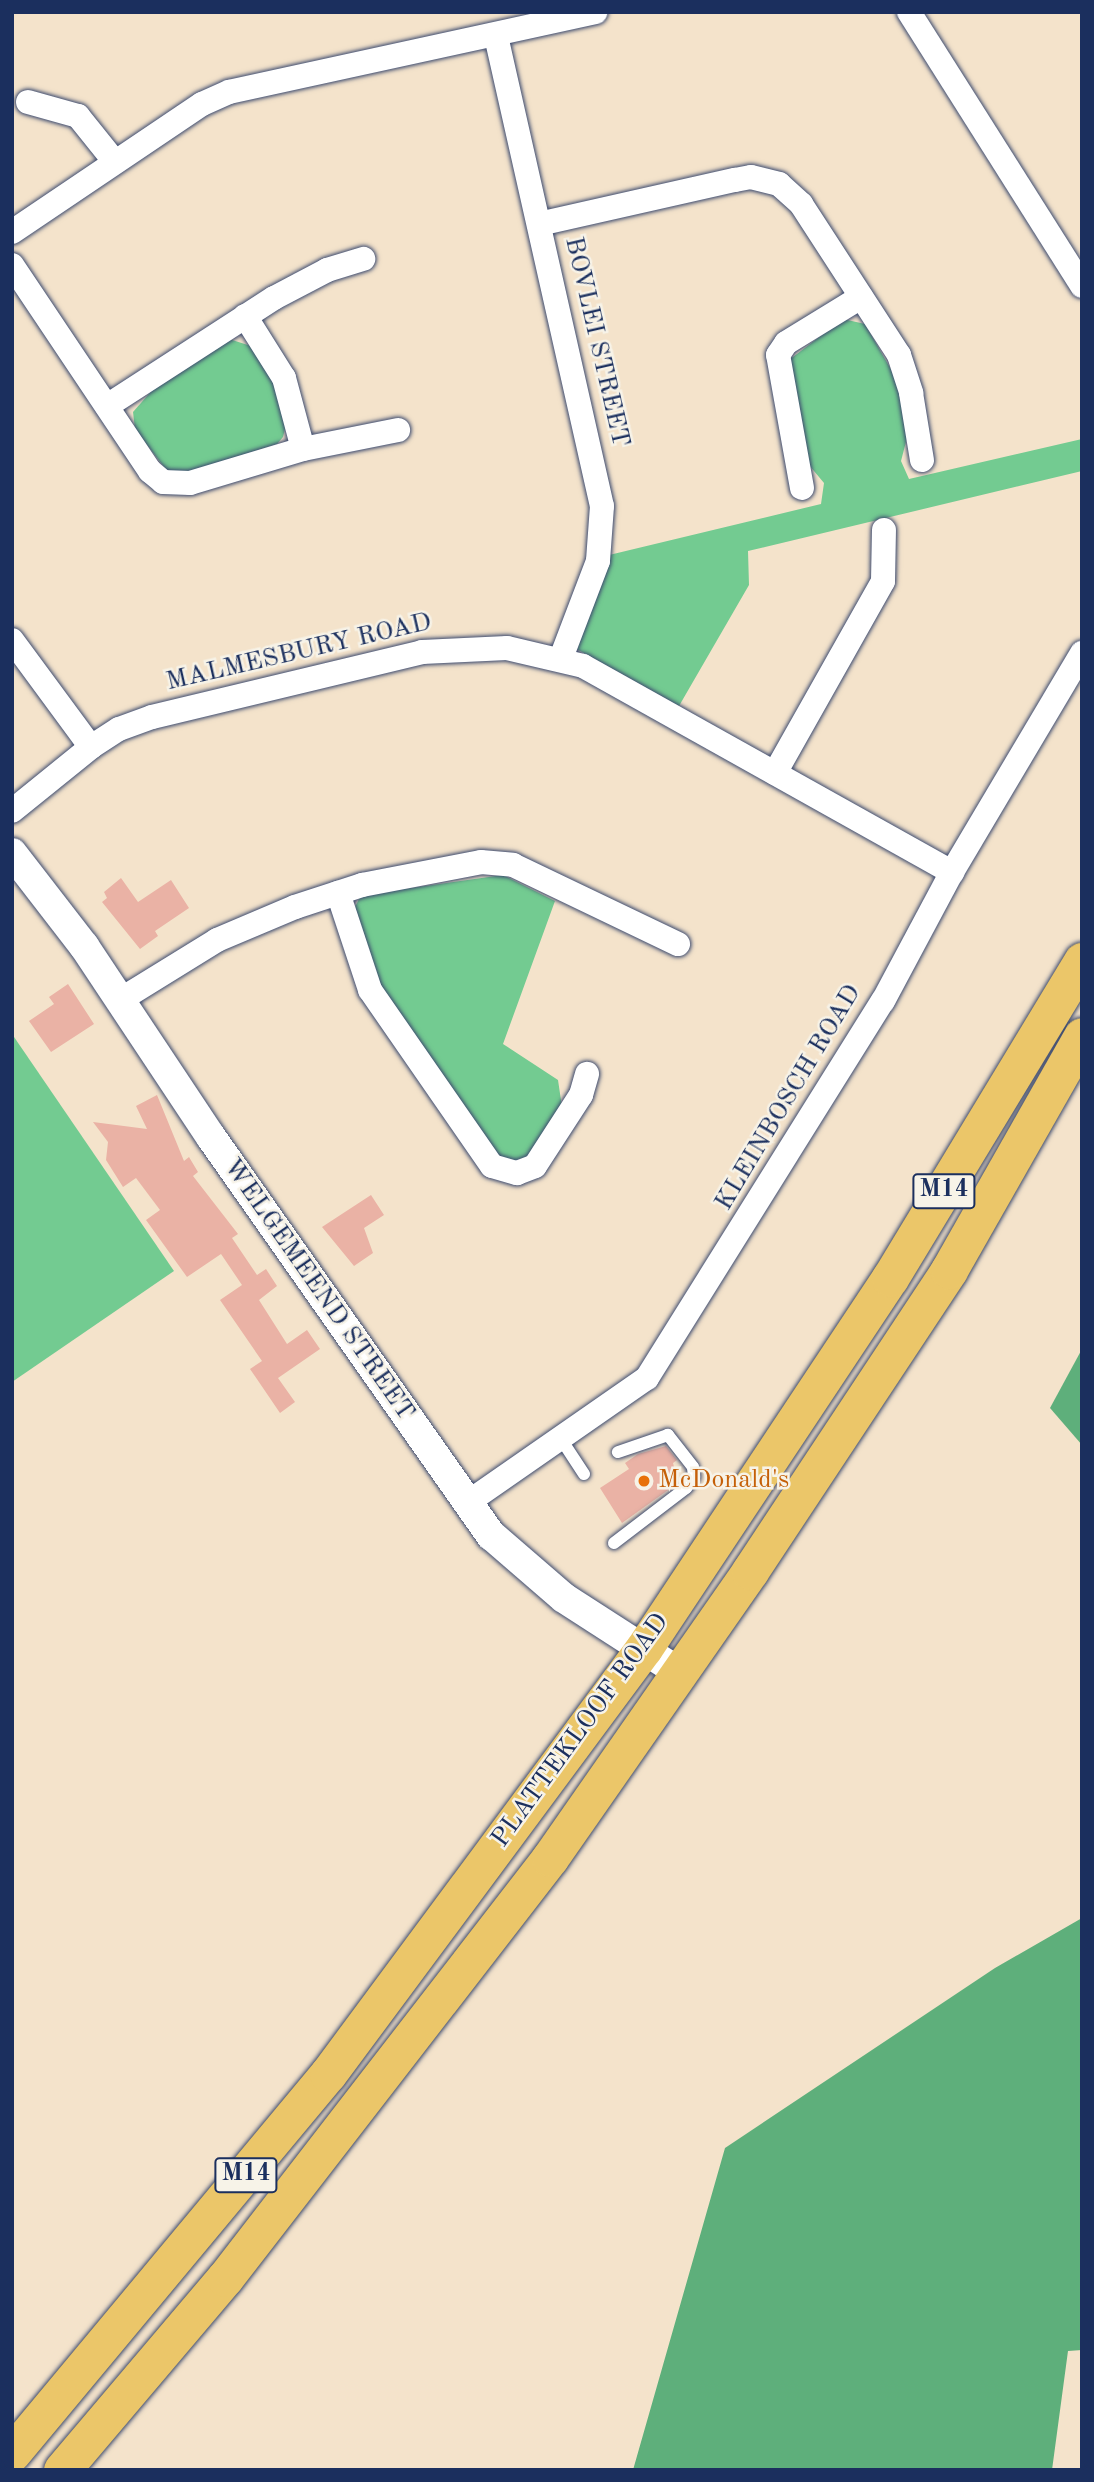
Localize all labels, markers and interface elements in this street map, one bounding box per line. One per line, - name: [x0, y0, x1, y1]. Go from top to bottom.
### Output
- street label: BOVLEI STREET: [557, 234, 635, 450]
- street label: MALMESBURY ROAD: [163, 607, 435, 699]
- street label: KLEINBOSCH ROAD: [709, 979, 869, 1217]
- street label: WELGEMEEND STREET: [216, 1153, 420, 1427]
- road number: M14: [911, 1170, 977, 1212]
- place label: McDonald's: [658, 1465, 789, 1497]
- marker: McDonald's: [636, 1473, 652, 1489]
- street label: PLATTEKLOOF ROAD: [486, 1608, 676, 1854]
- road number: M14: [213, 2154, 279, 2196]

